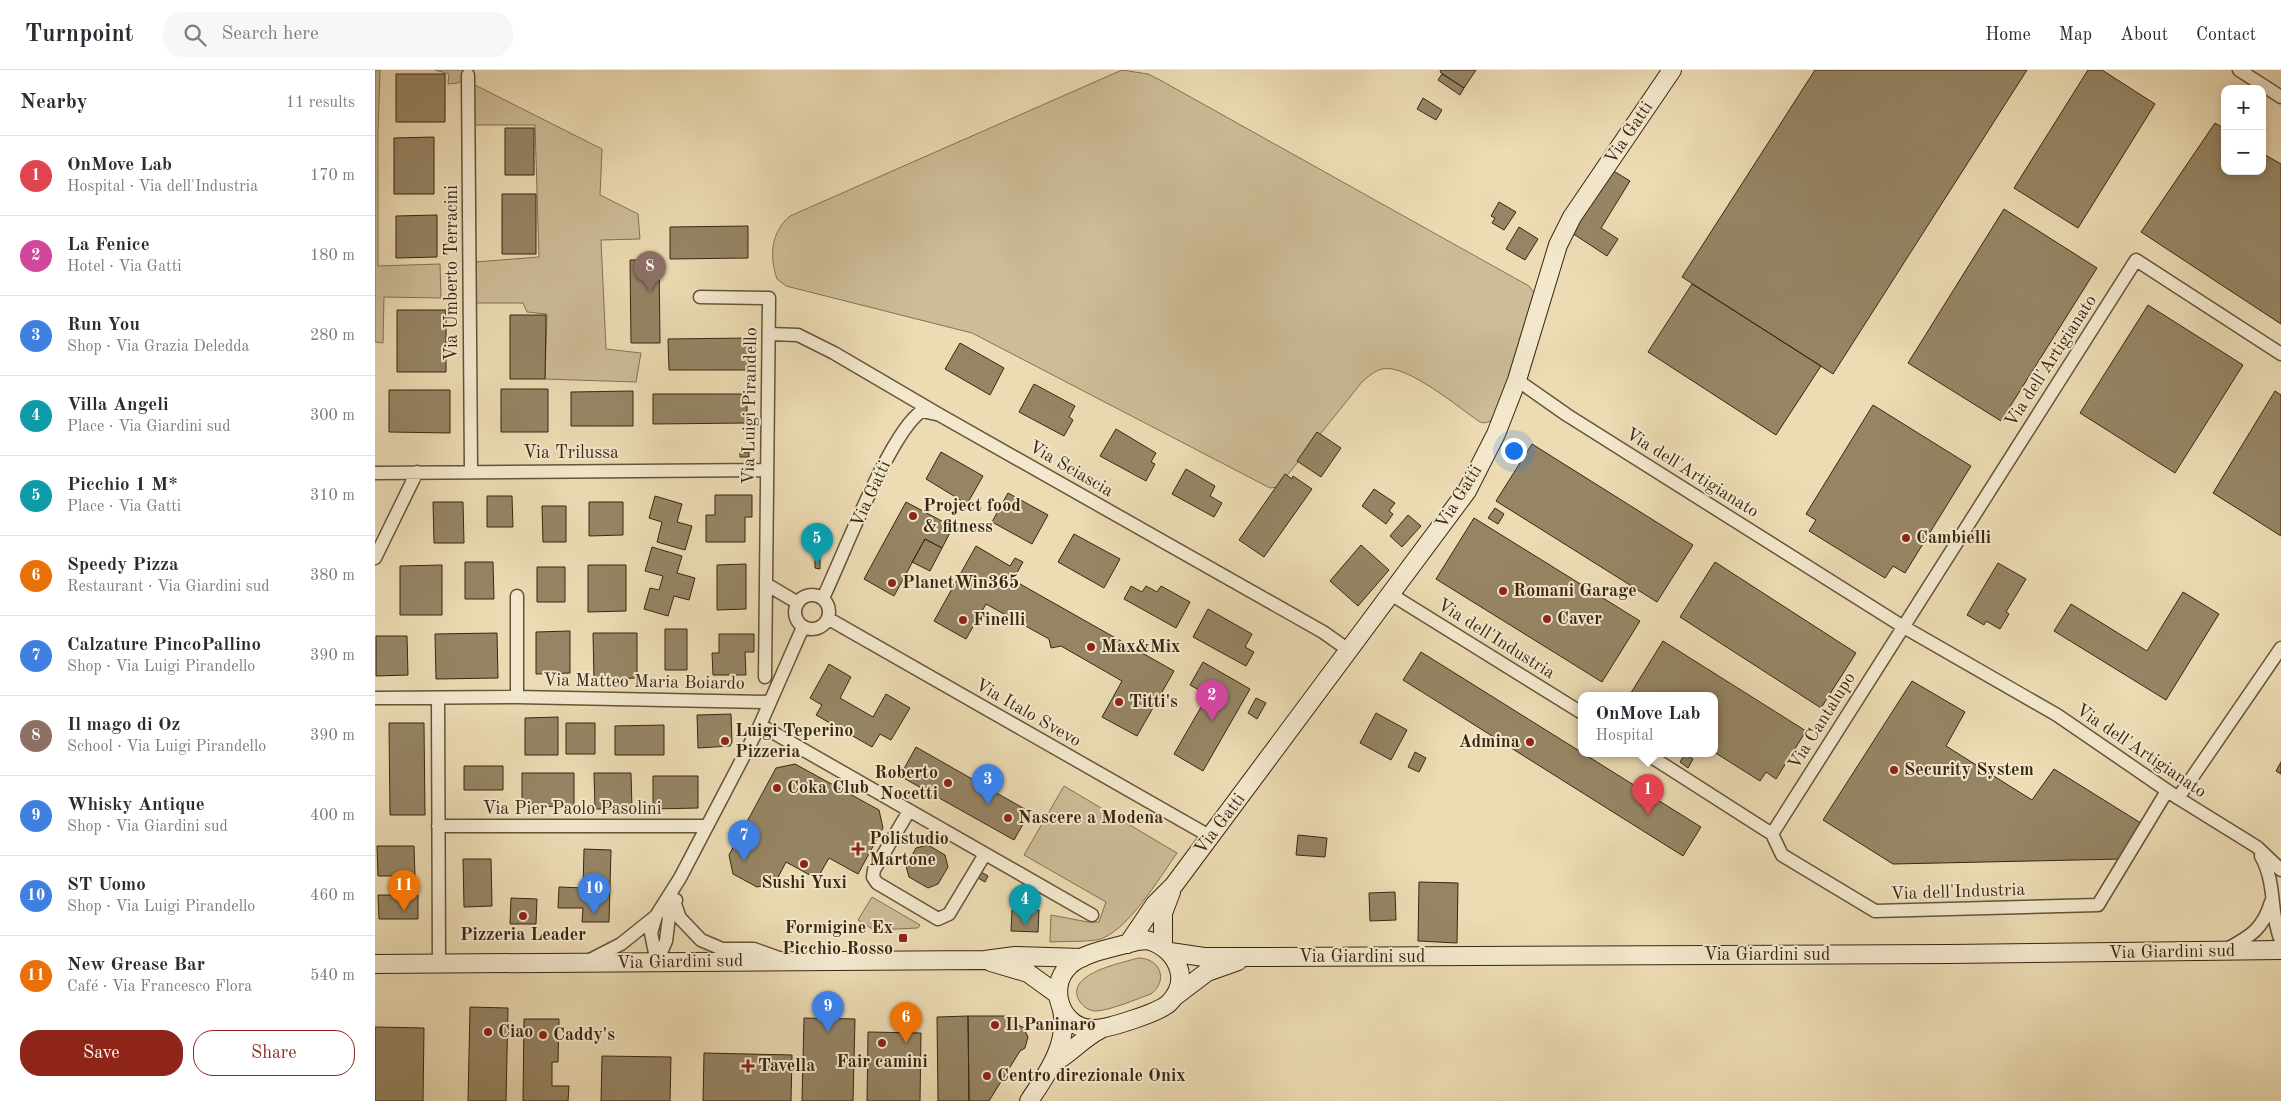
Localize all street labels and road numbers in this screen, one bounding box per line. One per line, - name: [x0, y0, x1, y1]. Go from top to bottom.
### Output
- street label: Via Gatti: [1602, 98, 1656, 168]
- street label: Via Umberto Terracini: [443, 185, 461, 361]
- street label: Via dell'Artigianato: [2002, 292, 2100, 430]
- street label: Via Luigi Pirandello: [740, 327, 760, 485]
- street label: Via dell'Artigianato: [1622, 425, 1762, 521]
- street label: Via Sciascia: [1026, 438, 1116, 500]
- street label: Via Trilussa: [523, 444, 619, 462]
- street label: Via Gatti: [848, 458, 894, 530]
- street label: Via Gatti: [1432, 462, 1486, 532]
- street label: Via dell'Industria: [1434, 596, 1558, 682]
- street label: Via Cantalupo: [1785, 669, 1859, 773]
- street label: Via Matteo Maria Boiardo: [543, 671, 745, 693]
- street label: Via Italo Svevo: [972, 676, 1084, 751]
- street label: Via dell'Artigianato: [2072, 701, 2210, 801]
- street label: Via Gatti: [1191, 790, 1249, 858]
- street label: Via Pier Paolo Pasolini: [482, 800, 662, 818]
- street label: Via dell'Industria: [1890, 881, 2026, 903]
- street label: Via Giardini sud: [2109, 942, 2235, 962]
- street label: Via Giardini sud: [1704, 946, 1830, 964]
- street label: Via Giardini sud: [1299, 948, 1425, 966]
- street label: Via Giardini sud: [617, 952, 743, 972]

